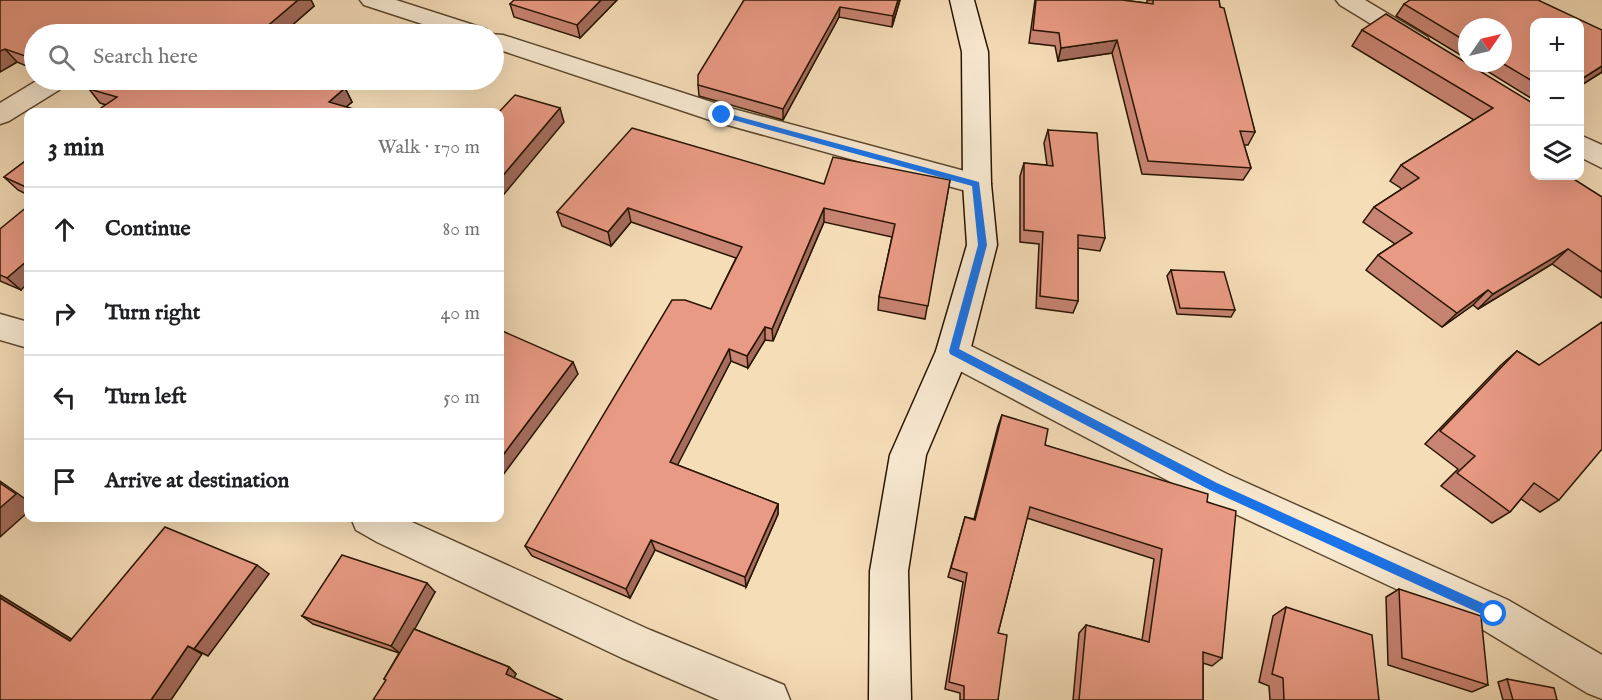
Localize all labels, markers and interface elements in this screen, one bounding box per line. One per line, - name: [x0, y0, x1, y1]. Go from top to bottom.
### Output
- north arrow: [1458, 18, 1512, 72]
- map controls: [1530, 18, 1584, 180]
- button: +: [1530, 18, 1584, 72]
- search box: [24, 24, 504, 90]
- icon: search: [45, 41, 78, 74]
- text: Search here: [93, 43, 198, 71]
- button: −: [1530, 72, 1584, 126]
- route end: [708, 101, 734, 127]
- button: layers: [1530, 126, 1584, 180]
- text: 3 min: [48, 131, 104, 164]
- text: Walk · 170 m: [378, 135, 480, 160]
- icon: ahead: [48, 213, 81, 246]
- text: Continue: [105, 215, 191, 243]
- text: 80 m: [443, 217, 480, 242]
- icon: right: [48, 297, 81, 330]
- text: Turn right: [105, 299, 200, 327]
- text: 40 m: [441, 301, 480, 326]
- icon: left: [48, 381, 81, 414]
- text: Turn left: [105, 383, 187, 411]
- text: 50 m: [443, 385, 480, 410]
- icon: arrive: [48, 465, 81, 498]
- text: Arrive at destination: [105, 467, 289, 495]
- route start: [1480, 600, 1506, 626]

